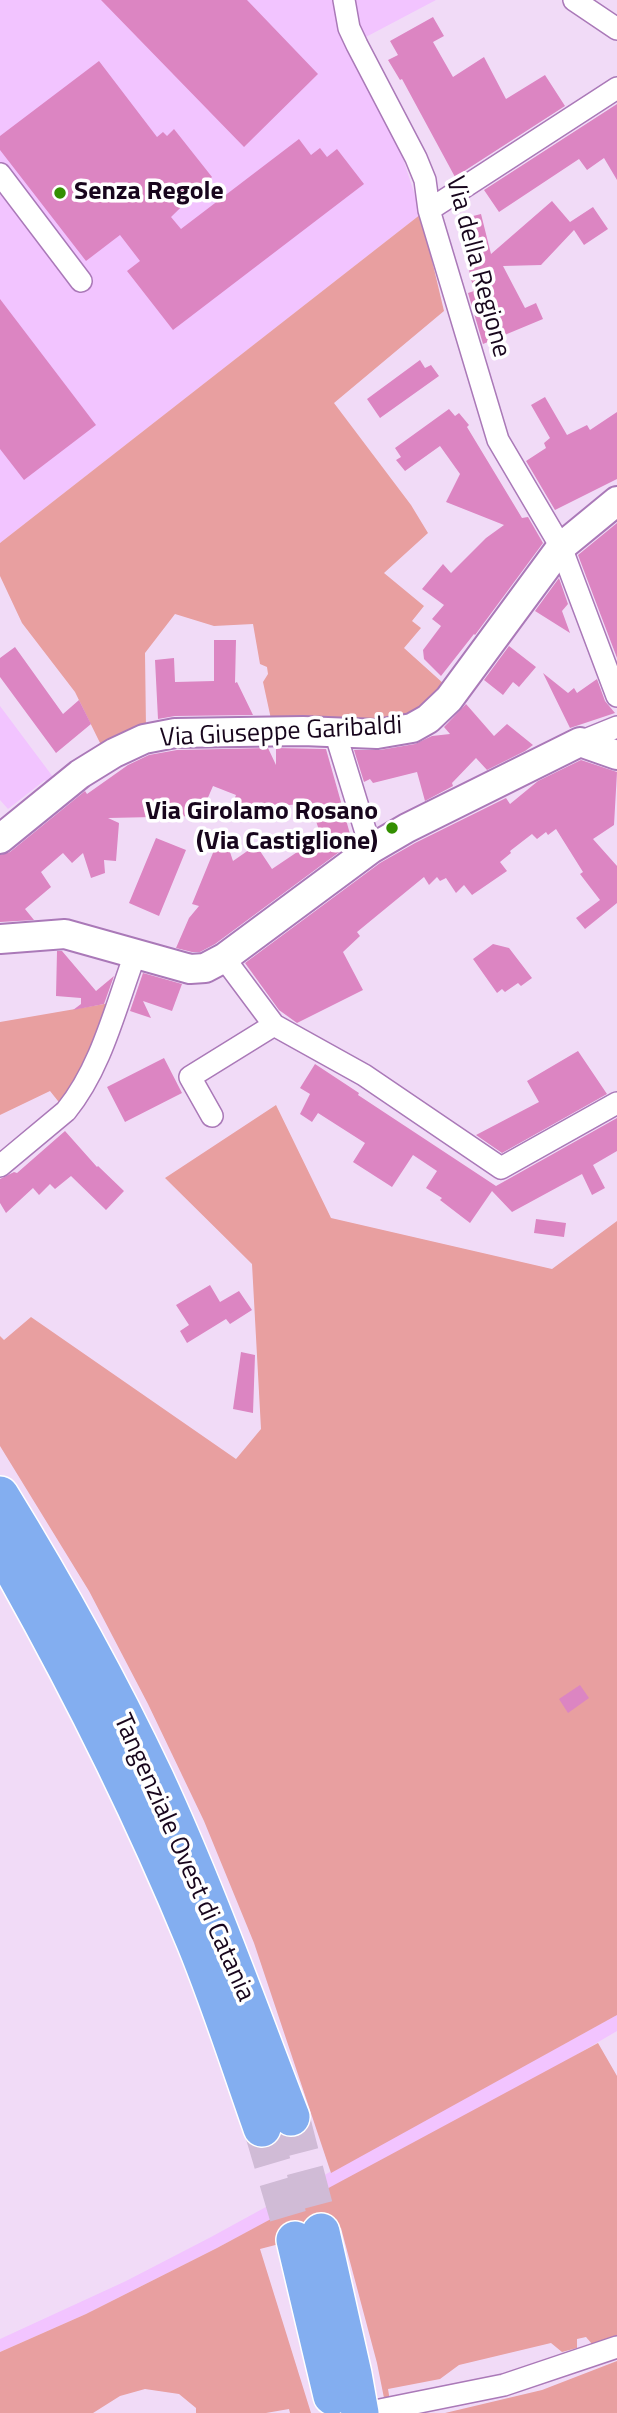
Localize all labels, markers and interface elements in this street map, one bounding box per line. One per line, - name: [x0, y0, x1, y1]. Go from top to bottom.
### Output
- street label: Via della Regione: [438, 173, 516, 361]
- place label: Senza Regole: [74, 177, 224, 209]
- marker: Senza Regole: [52, 185, 68, 201]
- street label: Via Giuseppe Garibaldi: [159, 711, 403, 755]
- place label: Via Girolamo Rosano (Via Castiglione): [145, 797, 378, 858]
- marker: Via Girolamo Rosano (Via Castiglione): [384, 820, 400, 836]
- street label: Tangenziale Ovest di Catania: [106, 1710, 260, 2006]

